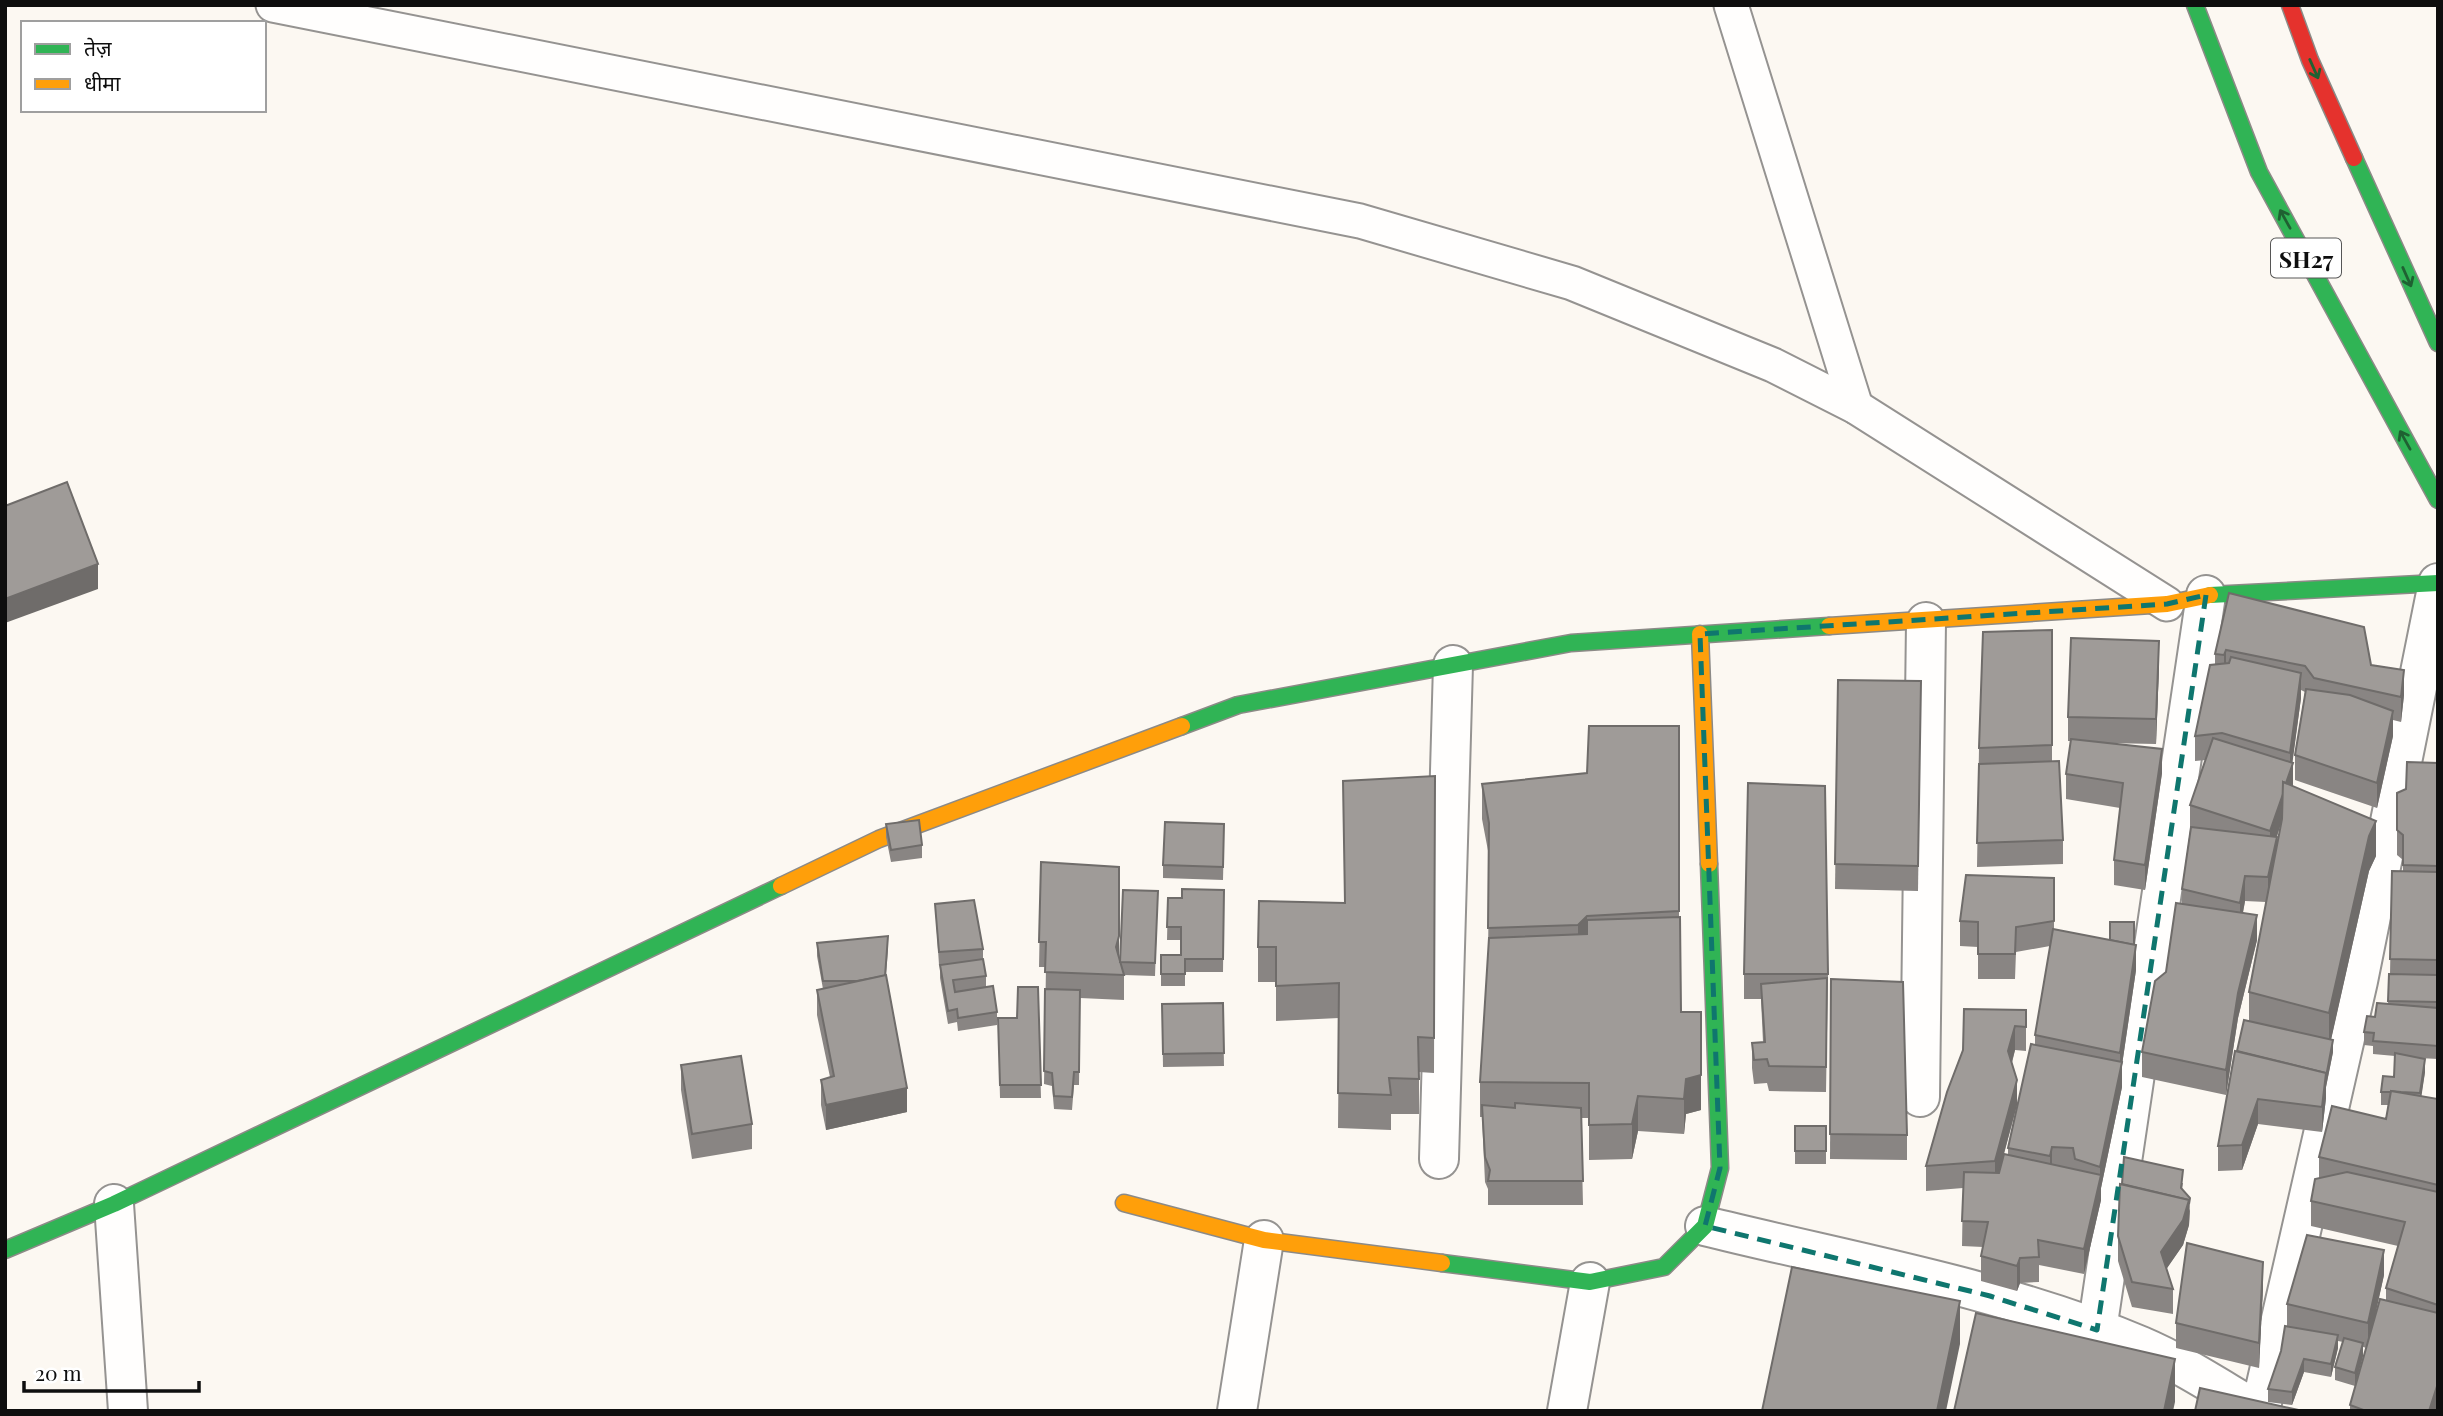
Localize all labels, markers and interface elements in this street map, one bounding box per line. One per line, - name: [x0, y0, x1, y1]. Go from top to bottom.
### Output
- legend: [21, 21, 266, 112]
- text: तेज़: [84, 33, 112, 61]
- one-way arrow: [2308, 58, 2321, 79]
- text: धीमा: [84, 68, 121, 96]
- one-way arrow: [2278, 209, 2291, 230]
- road number: SH27: [2271, 238, 2341, 278]
- one-way arrow: [2401, 265, 2414, 287]
- one-way arrow: [2398, 431, 2412, 451]
- scale bar: [24, 1350, 200, 1394]
- text: 20 m: [35, 1358, 82, 1386]

